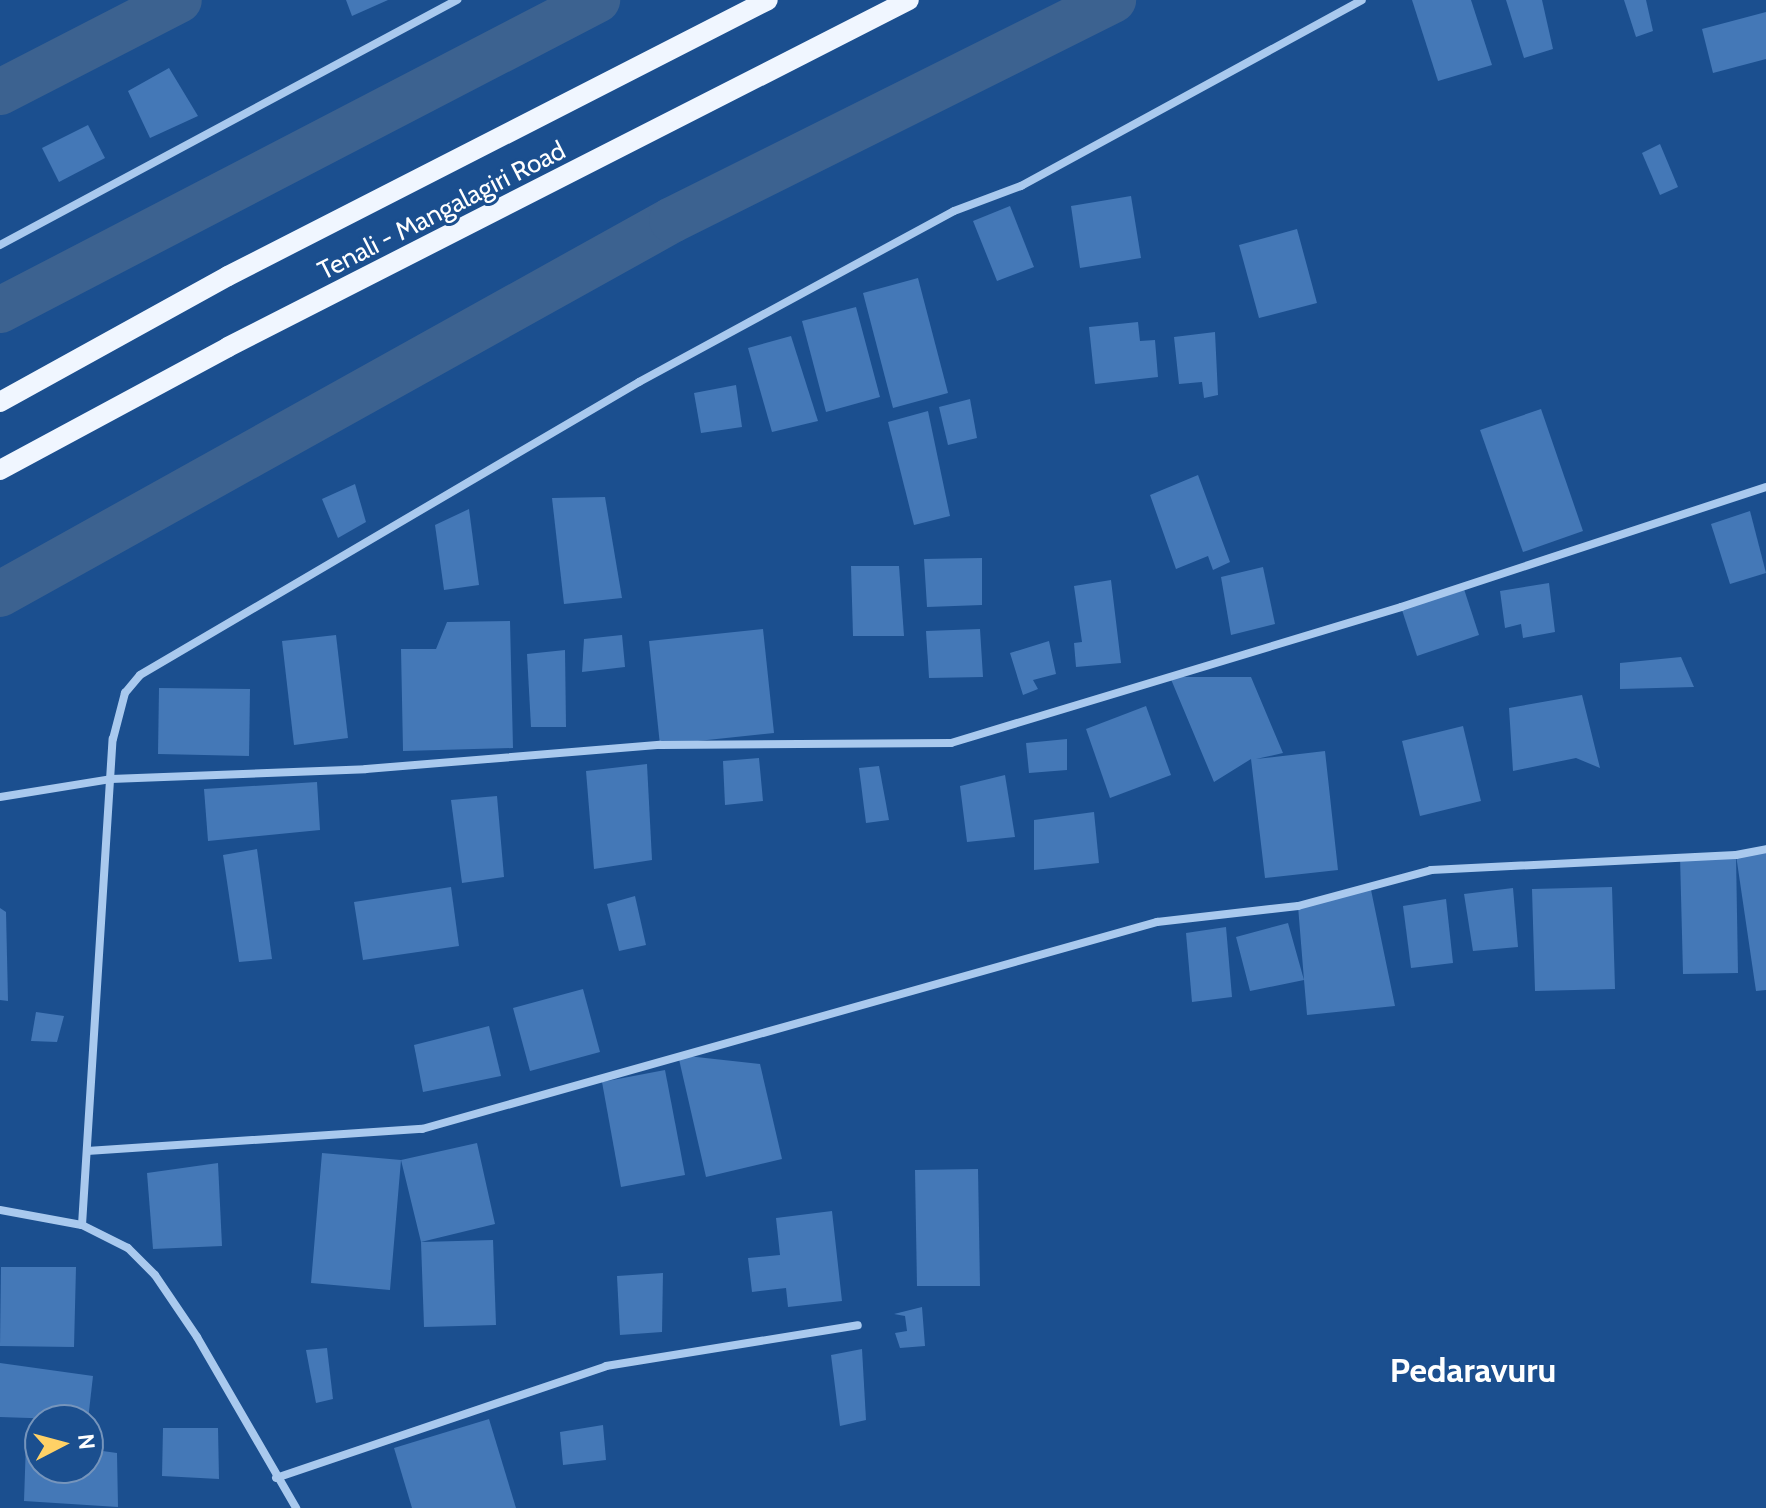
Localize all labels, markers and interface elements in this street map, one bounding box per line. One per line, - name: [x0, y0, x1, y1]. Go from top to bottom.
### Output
- street label: Tenali - Mangalagiri Road: [313, 135, 571, 287]
- district label: Pedaravuru: [1390, 1351, 1556, 1391]
- north arrow: [24, 1404, 104, 1484]
- text: N: [72, 1432, 101, 1451]

